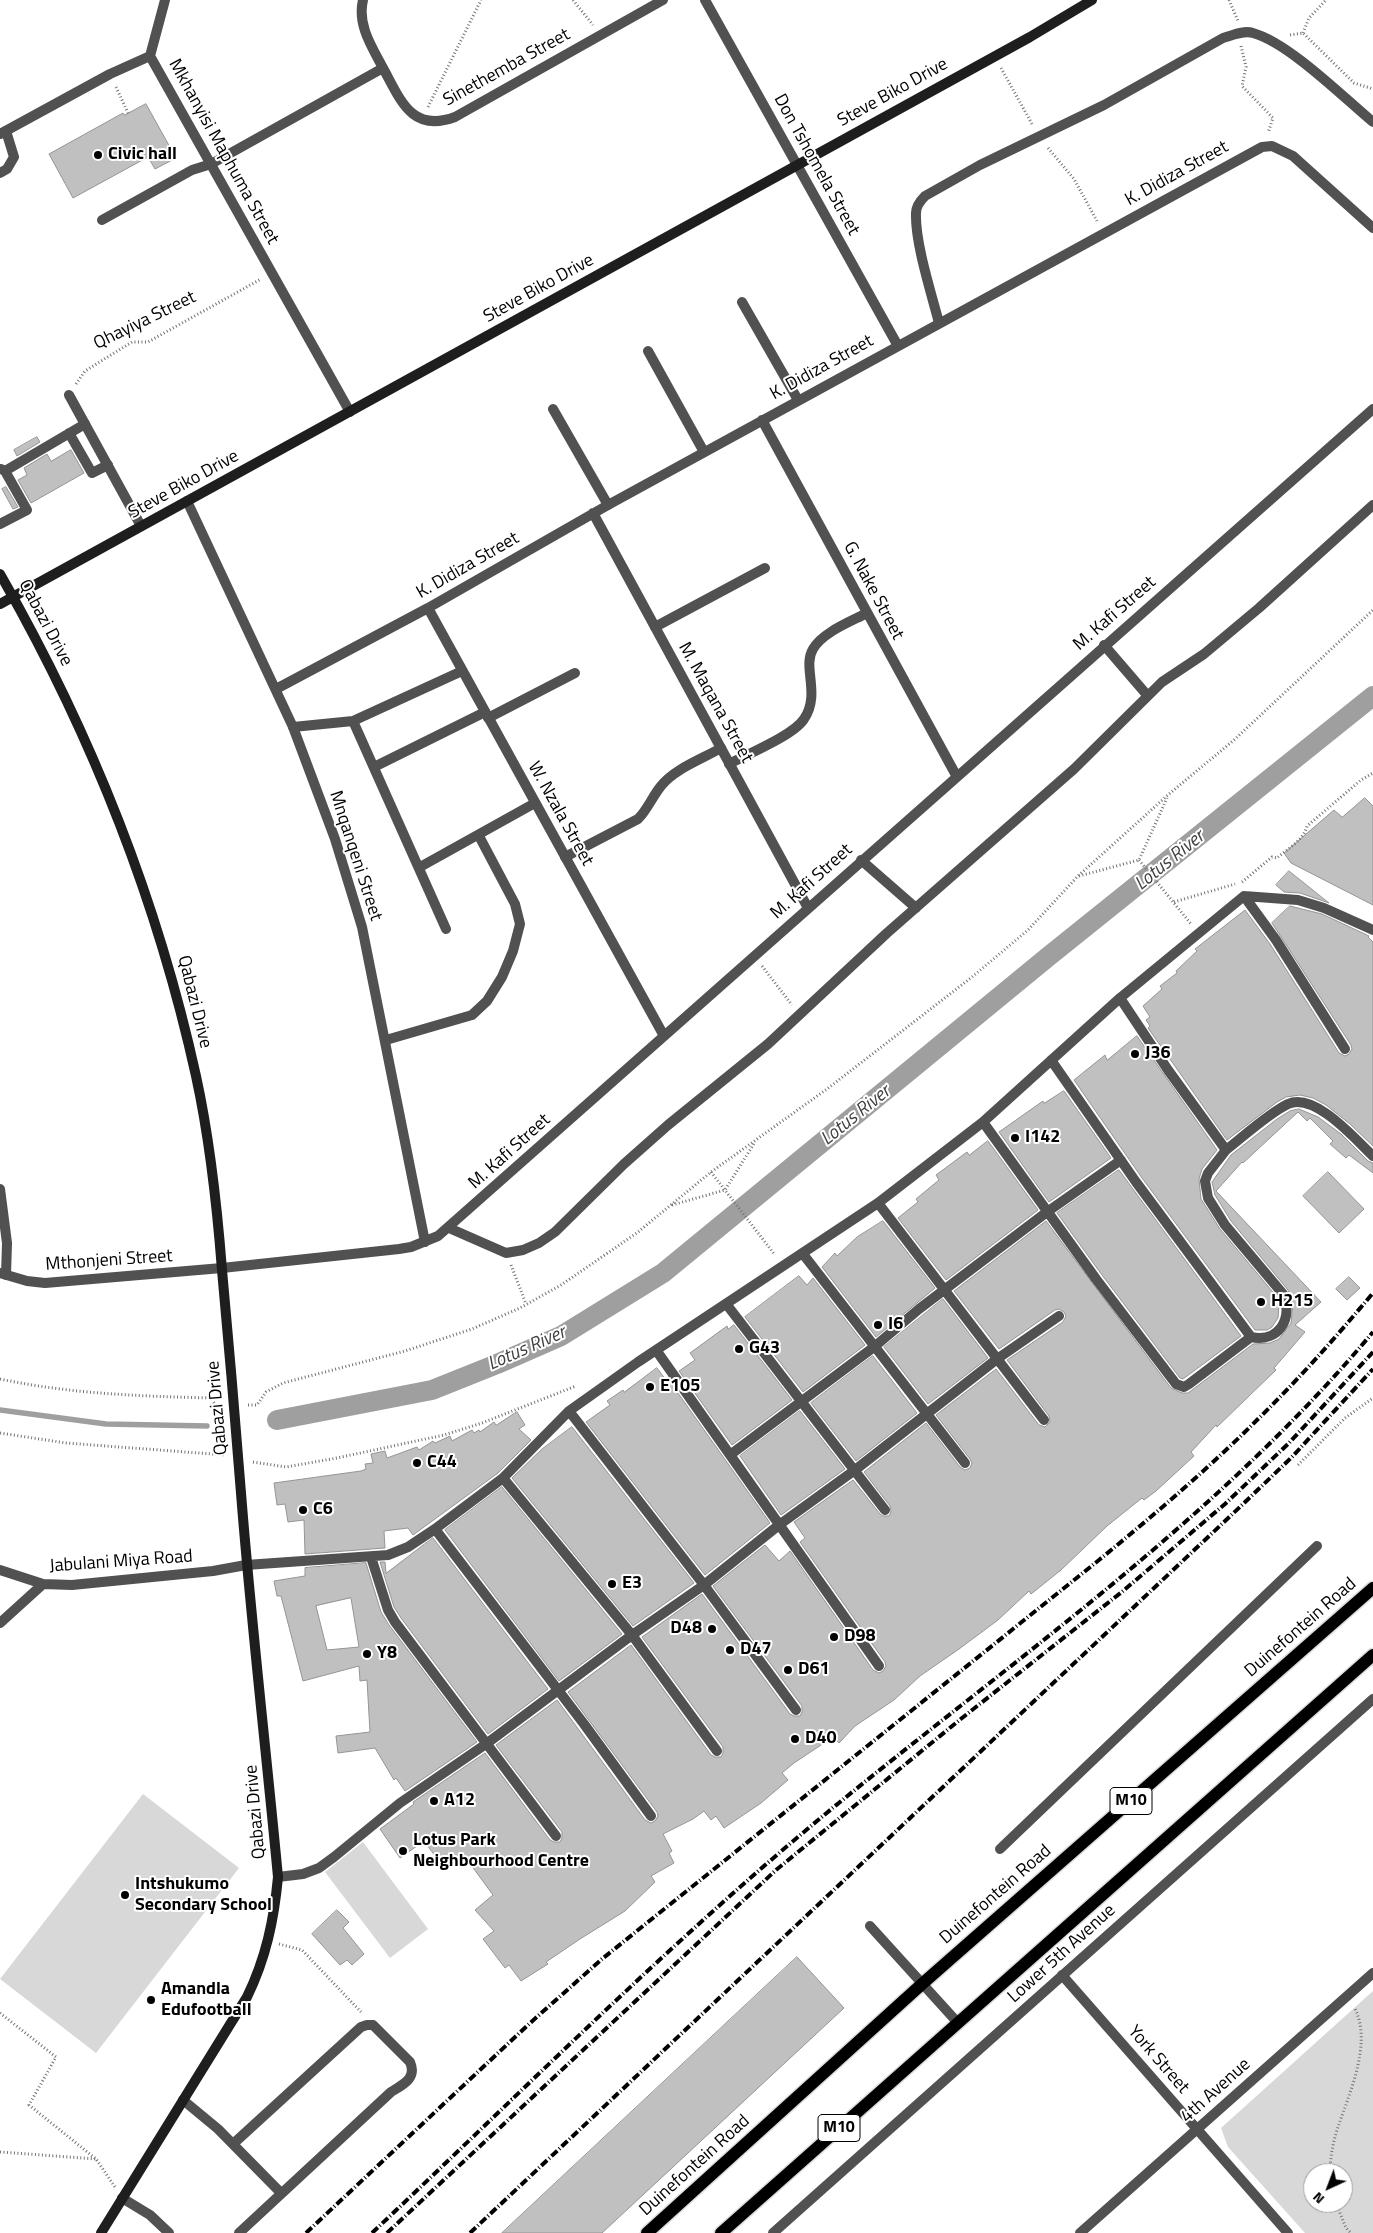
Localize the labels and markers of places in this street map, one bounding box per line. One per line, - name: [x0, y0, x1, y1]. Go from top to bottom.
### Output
- place label: Civic hall: [108, 144, 177, 166]
- marker: Civic hall: [92, 149, 104, 161]
- place label: J36: [1145, 1043, 1171, 1065]
- marker: J36: [1129, 1048, 1141, 1060]
- place label: I142: [1025, 1127, 1060, 1149]
- marker: I142: [1009, 1132, 1021, 1144]
- place label: H215: [1271, 1291, 1313, 1313]
- marker: H215: [1255, 1296, 1267, 1308]
- place label: I6: [888, 1314, 903, 1336]
- marker: I6: [872, 1319, 884, 1331]
- place label: G43: [749, 1338, 780, 1360]
- marker: G43: [733, 1343, 745, 1355]
- place label: E105: [660, 1376, 700, 1398]
- marker: E105: [644, 1381, 656, 1393]
- place label: C44: [427, 1452, 457, 1474]
- marker: C44: [411, 1457, 423, 1469]
- place label: C6: [313, 1499, 333, 1521]
- marker: C6: [297, 1504, 309, 1516]
- place label: E3: [622, 1573, 642, 1595]
- marker: E3: [606, 1578, 618, 1590]
- place label: D48: [670, 1618, 702, 1640]
- marker: D48: [706, 1623, 718, 1635]
- place label: D98: [844, 1626, 876, 1648]
- marker: D98: [828, 1631, 840, 1643]
- place label: D47: [740, 1639, 772, 1661]
- place label: Y8: [377, 1643, 397, 1665]
- marker: D47: [724, 1644, 736, 1656]
- marker: Y8: [361, 1648, 373, 1660]
- place label: D61: [798, 1659, 830, 1681]
- marker: D61: [782, 1664, 794, 1676]
- place label: D40: [805, 1728, 837, 1750]
- marker: D40: [789, 1733, 801, 1745]
- place label: A12: [444, 1790, 475, 1812]
- marker: A12: [428, 1795, 440, 1807]
- place label: Lotus Park Neighbourhood Centre: [413, 1830, 589, 1872]
- marker: Lotus Park Neighbourhood Centre: [397, 1845, 409, 1857]
- place label: Intshukumo Secondary School: [135, 1874, 272, 1916]
- marker: Intshukumo Secondary School: [119, 1889, 131, 1901]
- place label: Amandla Edufootball: [161, 1979, 251, 2022]
- marker: Amandla Edufootball: [145, 1994, 157, 2006]

